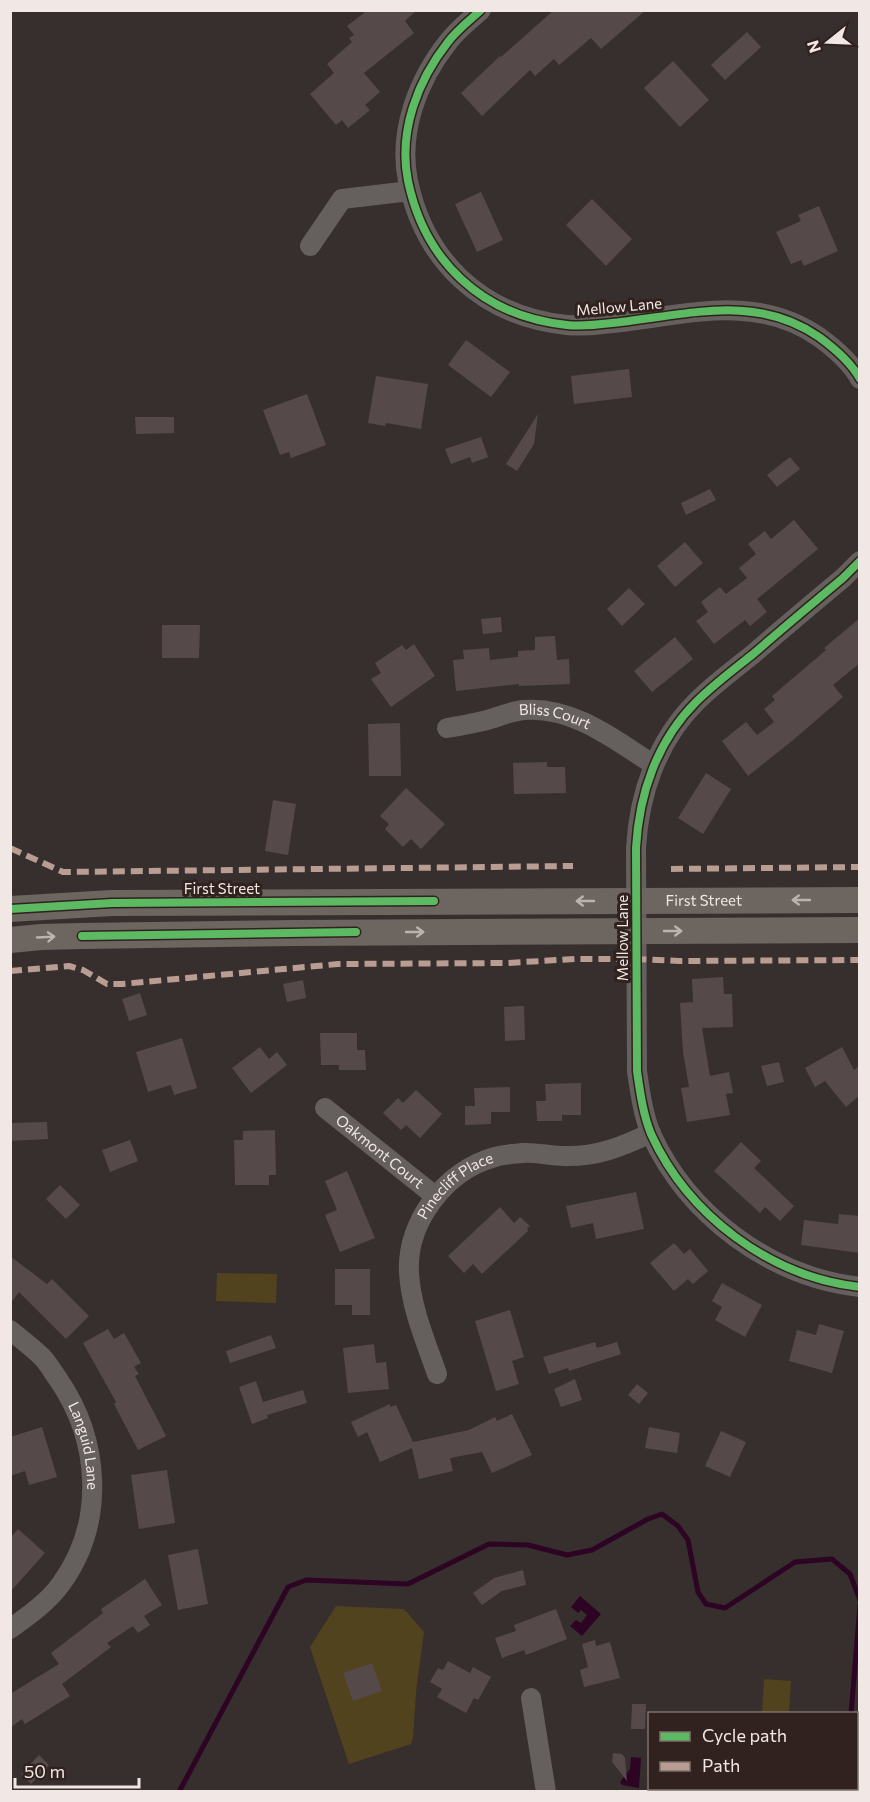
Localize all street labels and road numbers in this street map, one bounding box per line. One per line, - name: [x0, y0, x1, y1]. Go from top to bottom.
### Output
- street label: Mellow Lane: [575, 293, 663, 319]
- street label: Bliss Court: [518, 700, 594, 732]
- street label: First Street: [184, 879, 260, 897]
- street label: First Street: [666, 890, 742, 909]
- street label: Mellow Lane: [613, 895, 631, 981]
- street label: Oakmont Court: [333, 1110, 428, 1192]
- street label: Pinecliff Place: [413, 1148, 495, 1222]
- street label: Languid Lane: [65, 1399, 102, 1490]

